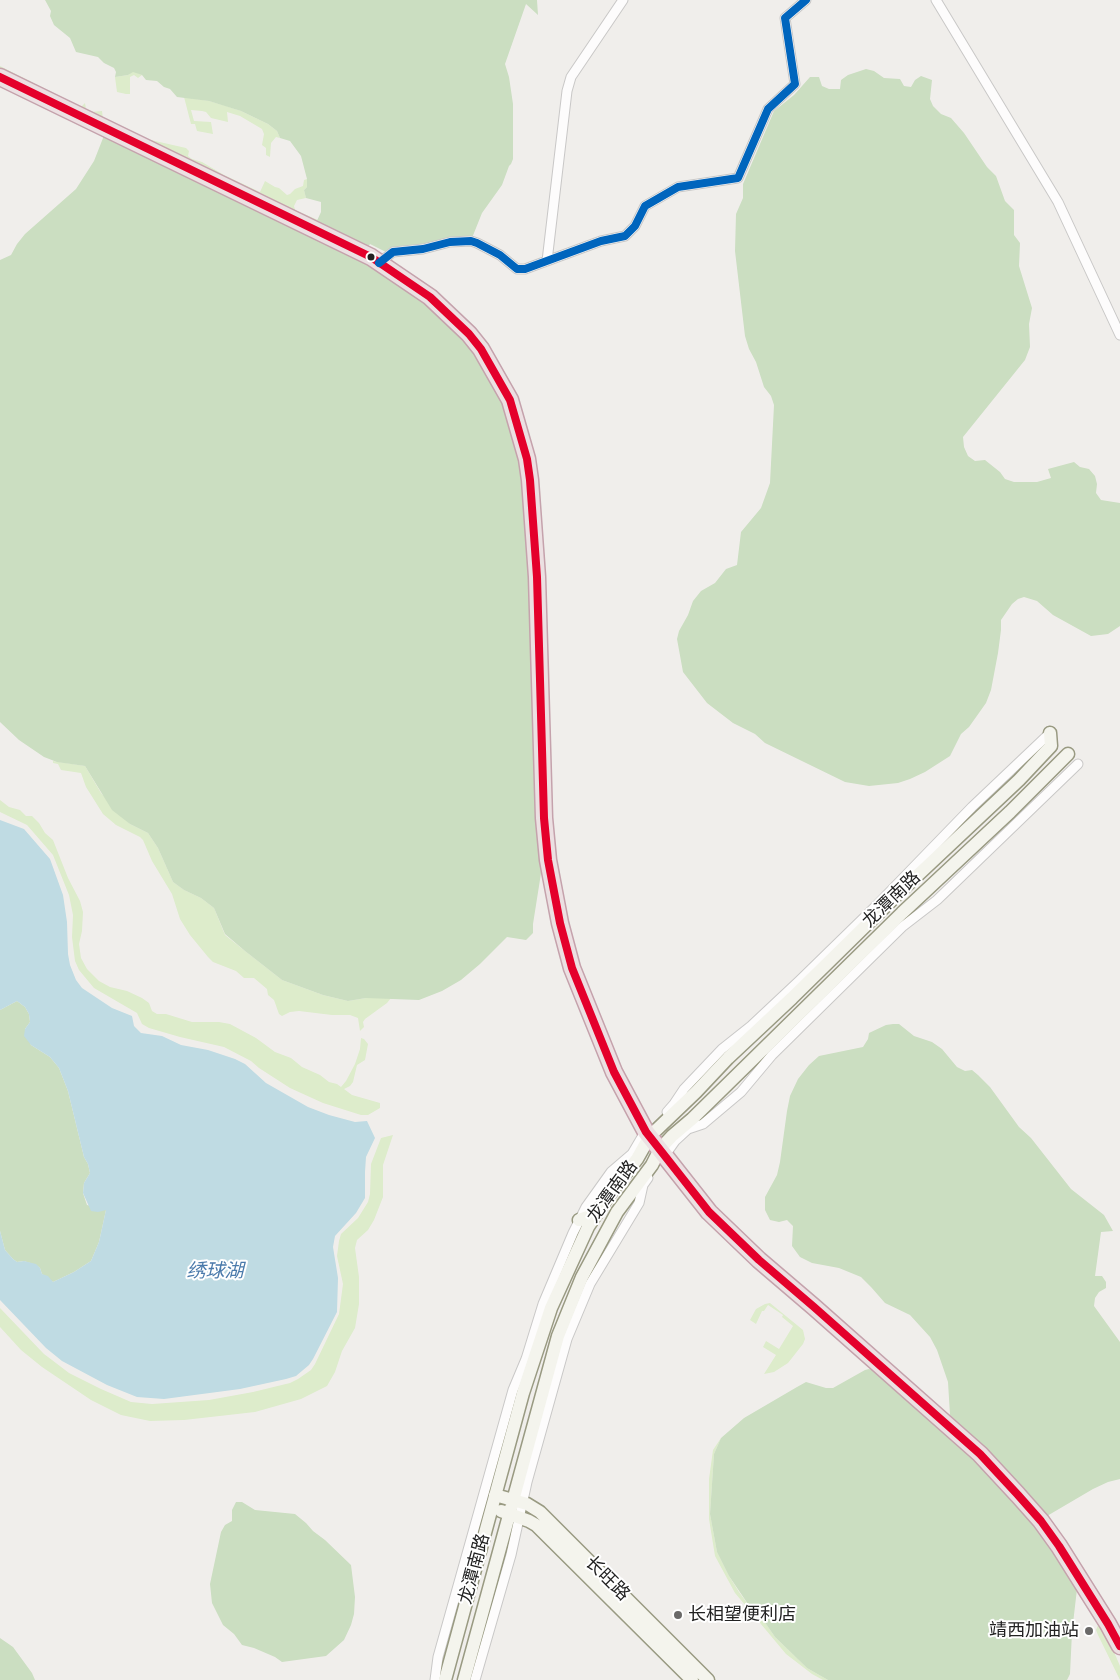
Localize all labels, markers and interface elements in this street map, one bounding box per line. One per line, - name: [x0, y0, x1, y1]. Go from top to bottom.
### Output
- unlabelled marker: [366, 252, 376, 262]
- street label: 龙潭南路: [859, 867, 925, 933]
- street label: 龙潭南路: [583, 1157, 643, 1227]
- water label: 绣球湖: [187, 1261, 243, 1283]
- street label: 龙潭南路: [455, 1531, 495, 1607]
- street label: 长旺路: [580, 1552, 634, 1606]
- place label: 长相望便利店: [688, 1604, 796, 1626]
- marker: 长相望便利店: [672, 1609, 684, 1621]
- place label: 靖西加油站: [989, 1620, 1079, 1642]
- marker: 靖西加油站: [1083, 1625, 1095, 1637]

